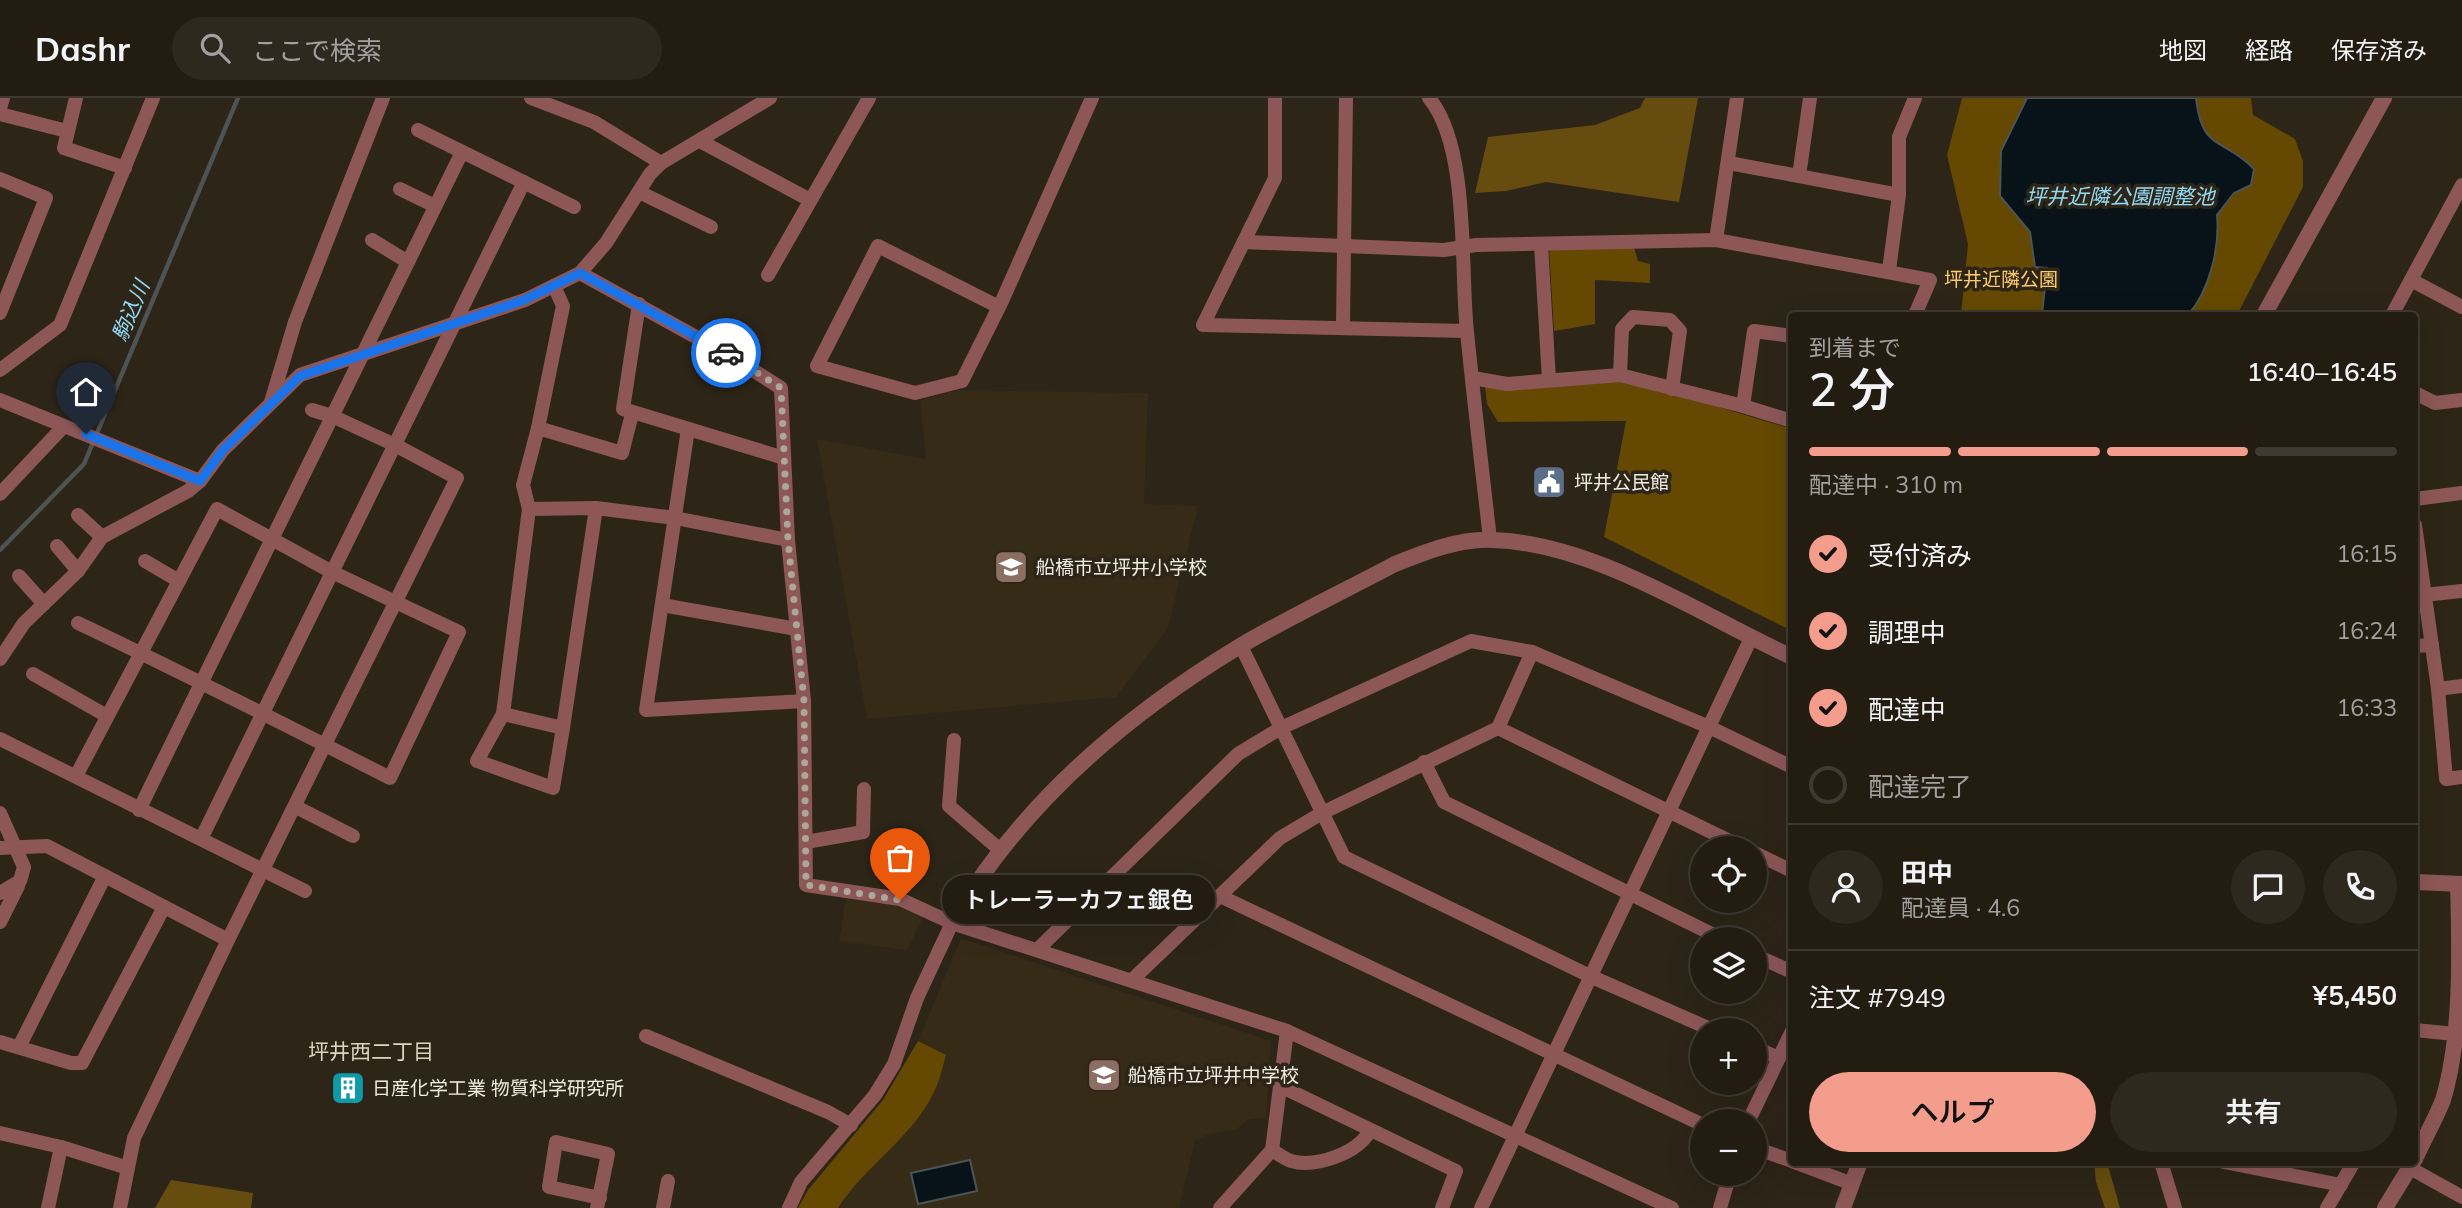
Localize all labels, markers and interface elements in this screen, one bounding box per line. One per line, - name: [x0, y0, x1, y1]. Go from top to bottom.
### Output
- search box: [172, 17, 662, 80]
- text: Dashr: [35, 28, 130, 69]
- icon: search: [196, 29, 234, 67]
- text: ここで検索: [252, 34, 382, 67]
- text: 地図: [2159, 35, 2207, 65]
- text: 経路: [2245, 35, 2293, 65]
- text: 保存済み: [2331, 35, 2427, 65]
- water label: 坪井近隣公園調整池: [2026, 183, 2216, 209]
- park label: 坪井近隣公園: [1944, 267, 2058, 291]
- water label: 駒込川: [106, 275, 155, 345]
- courier: [691, 318, 761, 388]
- text: 到着まで: [1809, 333, 1901, 362]
- icon: car: [707, 334, 745, 372]
- text: 16:40–16:45: [2247, 355, 2397, 388]
- text: 2 分: [1809, 360, 1895, 418]
- pin: [56, 362, 116, 434]
- icon: home: [67, 373, 105, 411]
- public building icon: 坪井公民館: [1530, 463, 1568, 501]
- place label: 坪井公民館: [1574, 470, 1669, 494]
- text: 配達中 · 310 m: [1809, 470, 1963, 499]
- icon: check: [1809, 535, 1847, 573]
- text: 受付済み: [1868, 539, 1972, 572]
- text: 16:15: [2337, 539, 2397, 568]
- school or university icon: 船橋市立坪井小学校: [992, 548, 1030, 586]
- place label: 船橋市立坪井小学校: [1036, 555, 1207, 579]
- icon: check: [1809, 612, 1847, 650]
- text: 調理中: [1868, 616, 1946, 649]
- text: 16:24: [2337, 616, 2397, 645]
- icon: check: [1809, 689, 1847, 727]
- text: 配達中: [1868, 693, 1946, 726]
- text: 16:33: [2337, 693, 2397, 722]
- text: 配達完了: [1868, 770, 1972, 803]
- pin: [870, 828, 930, 900]
- map controls: [1690, 836, 1767, 1186]
- button: locate: [1690, 836, 1767, 913]
- icon: bag: [881, 839, 919, 877]
- button: person: [1809, 850, 1883, 924]
- button: chat: [2231, 850, 2305, 924]
- button: phone: [2323, 850, 2397, 924]
- text: 田中: [1901, 856, 1953, 889]
- callout: トレーラーカフェ銀色: [942, 876, 1215, 924]
- text: トレーラーカフェ銀色: [964, 885, 1194, 914]
- text: 配達員 · 4.6: [1901, 893, 2020, 922]
- button: layers: [1690, 927, 1767, 1004]
- text: ¥5,450: [2313, 979, 2397, 1012]
- text: 注文 #7949: [1809, 981, 1946, 1014]
- button: +: [1690, 1018, 1767, 1095]
- district label: 坪井西二丁目: [308, 1038, 434, 1064]
- school or university icon: 船橋市立坪井中学校: [1085, 1056, 1123, 1094]
- place label: 船橋市立坪井中学校: [1128, 1063, 1299, 1087]
- building icon: 日産化学工業 物質科学研究所: [329, 1069, 367, 1107]
- button: ヘルプ: [1809, 1072, 2096, 1152]
- button: 共有: [2110, 1072, 2397, 1152]
- place label: 日産化学工業 物質科学研究所: [372, 1076, 624, 1100]
- button: −: [1690, 1109, 1767, 1186]

